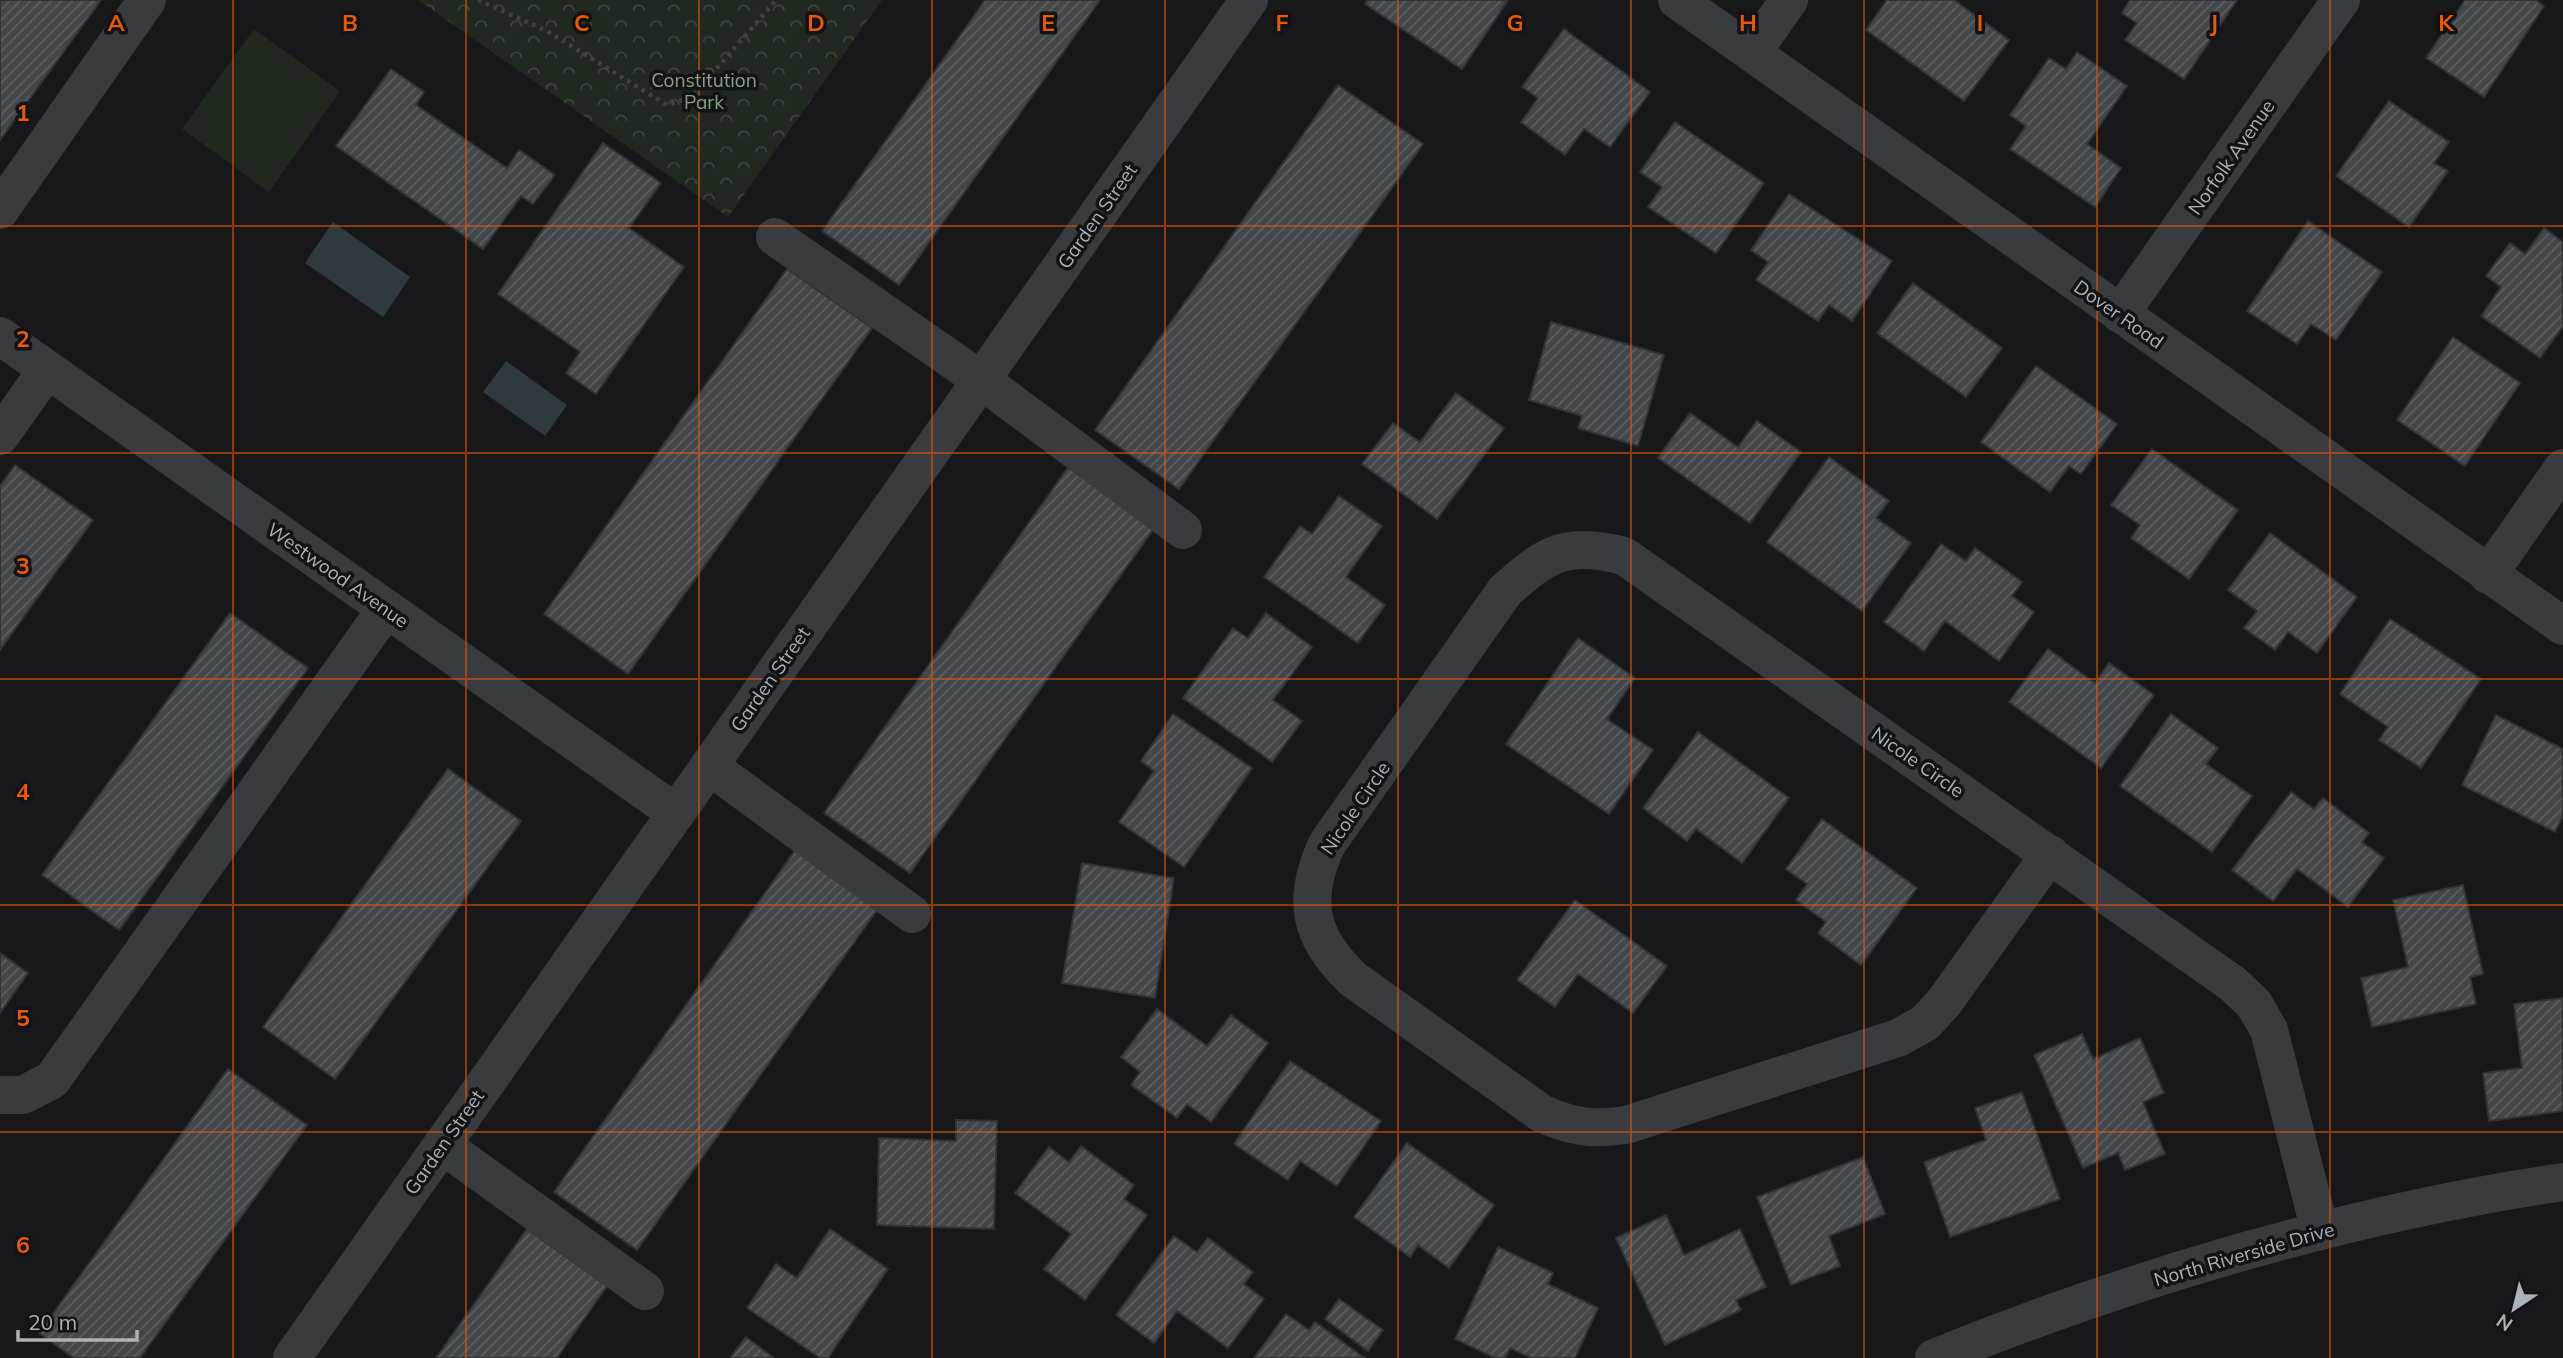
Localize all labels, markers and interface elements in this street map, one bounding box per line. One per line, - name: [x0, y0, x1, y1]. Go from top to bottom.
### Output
- text: A: [107, 8, 125, 37]
- text: B: [342, 8, 358, 37]
- text: C: [574, 8, 590, 37]
- text: D: [807, 8, 825, 37]
- text: E: [1041, 8, 1055, 37]
- text: F: [1275, 8, 1289, 37]
- text: G: [1506, 8, 1524, 37]
- text: H: [1739, 8, 1757, 37]
- text: I: [1977, 8, 1983, 37]
- text: J: [2210, 8, 2218, 37]
- text: K: [2438, 8, 2455, 37]
- park label: Constitution Park: [651, 68, 757, 114]
- street label: Norfolk Avenue: [2182, 95, 2280, 219]
- text: 1: [16, 98, 30, 127]
- street label: Garden Street: [1052, 159, 1142, 273]
- street label: Dover Road: [2070, 274, 2168, 354]
- text: 2: [16, 324, 30, 353]
- street label: Westwood Avenue: [263, 517, 413, 633]
- text: 3: [16, 551, 30, 580]
- street label: Garden Street: [725, 622, 815, 736]
- street label: Nicole Circle: [1867, 721, 1969, 803]
- street label: Nicole Circle: [1315, 757, 1395, 859]
- text: 4: [16, 777, 30, 806]
- text: 5: [16, 1003, 30, 1032]
- street label: Garden Street: [399, 1085, 489, 1199]
- street label: North Riverside Drive: [2151, 1217, 2337, 1291]
- text: 6: [16, 1230, 30, 1259]
- north arrow: [2479, 1274, 2549, 1344]
- scale bar: [18, 1298, 136, 1342]
- text: 20 m: [28, 1309, 77, 1335]
- text: N: [2491, 1309, 2517, 1337]

